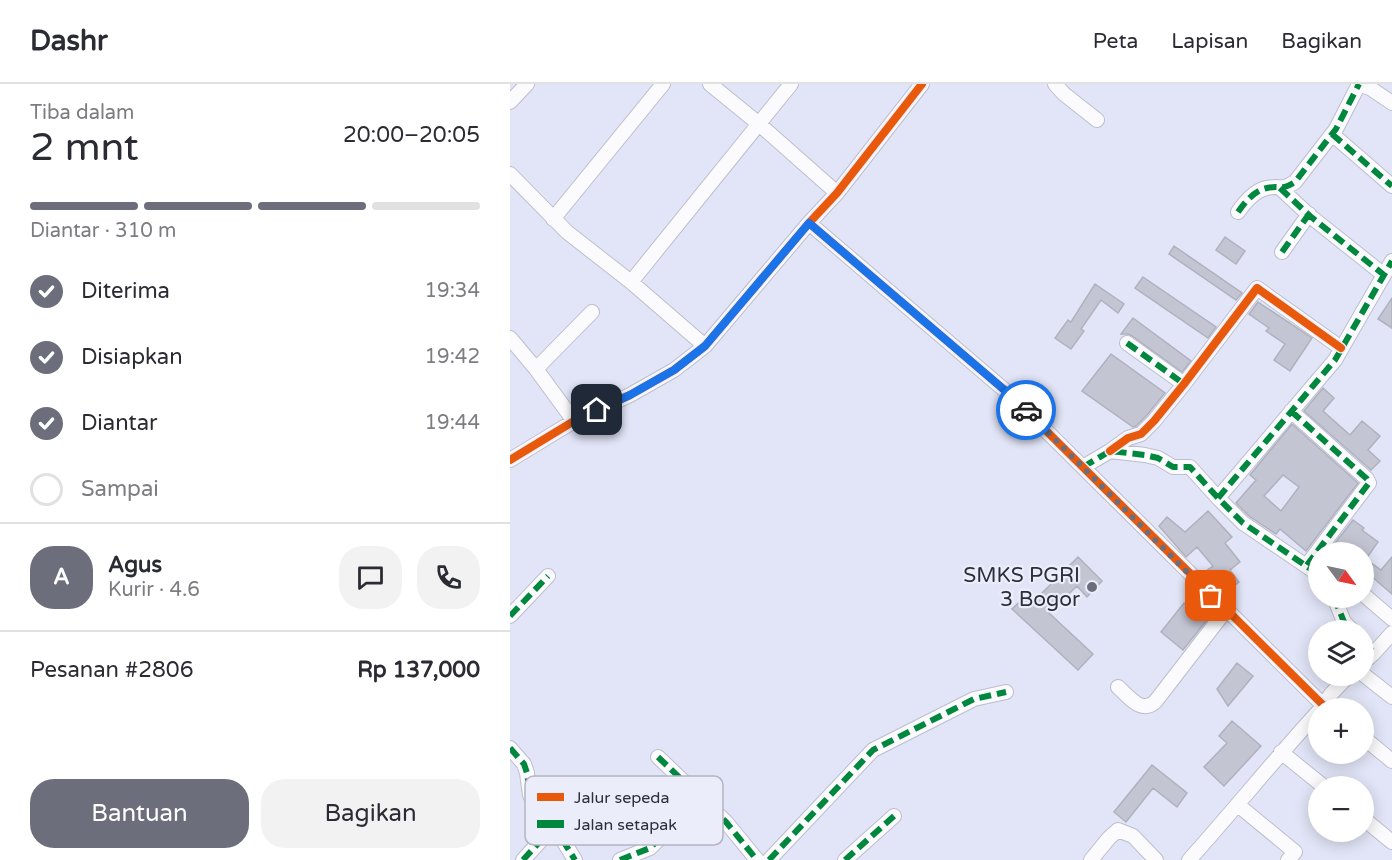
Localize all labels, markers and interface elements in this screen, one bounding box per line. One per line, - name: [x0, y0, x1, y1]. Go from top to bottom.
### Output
- text: Dashr: [30, 24, 108, 58]
- text: Peta: [1093, 29, 1138, 54]
- text: Lapisan: [1171, 29, 1248, 54]
- text: Bagikan: [1281, 29, 1362, 54]
- text: Tiba dalam: [30, 101, 134, 125]
- text: 20:00–20:05: [343, 122, 480, 148]
- text: 2 mnt: [30, 124, 139, 171]
- text: Diantar · 310 m: [30, 219, 176, 243]
- icon: check: [30, 275, 63, 308]
- text: Diterima: [81, 278, 170, 304]
- text: 19:34: [425, 279, 480, 303]
- icon: check: [30, 341, 63, 374]
- text: Disiapkan: [81, 344, 183, 370]
- text: 19:42: [425, 345, 480, 369]
- courier: [996, 380, 1056, 440]
- pin: [571, 384, 622, 435]
- icon: home: [580, 393, 613, 426]
- icon: car: [1010, 394, 1043, 427]
- icon: check: [30, 407, 63, 440]
- text: Diantar: [81, 410, 157, 436]
- text: 19:44: [425, 411, 480, 435]
- text: Sampai: [81, 476, 159, 502]
- north arrow: [1308, 542, 1374, 608]
- map controls: [1308, 542, 1374, 842]
- button: chat: [339, 546, 402, 609]
- button: phone: [417, 546, 480, 609]
- text: Agus: [108, 552, 162, 578]
- place label: SMKS PGRI 3 Bogor: [963, 563, 1080, 612]
- text: A: [53, 564, 70, 590]
- pin: [1185, 570, 1236, 621]
- text: Kurir · 4.6: [108, 578, 200, 602]
- icon: bag: [1194, 579, 1227, 612]
- marker: SMKS PGRI 3 Bogor: [1085, 580, 1099, 594]
- button: layers: [1308, 620, 1374, 686]
- text: Pesanan #2806: [30, 657, 193, 683]
- text: Rp 137,000: [357, 657, 480, 683]
- button: +: [1308, 698, 1374, 764]
- legend: [525, 776, 723, 845]
- button: −: [1308, 776, 1374, 842]
- button: Bantuan: [30, 779, 249, 848]
- button: Bagikan: [261, 779, 480, 848]
- text: Jalur sepeda: [574, 788, 669, 808]
- text: Jalan setapak: [574, 815, 677, 835]

